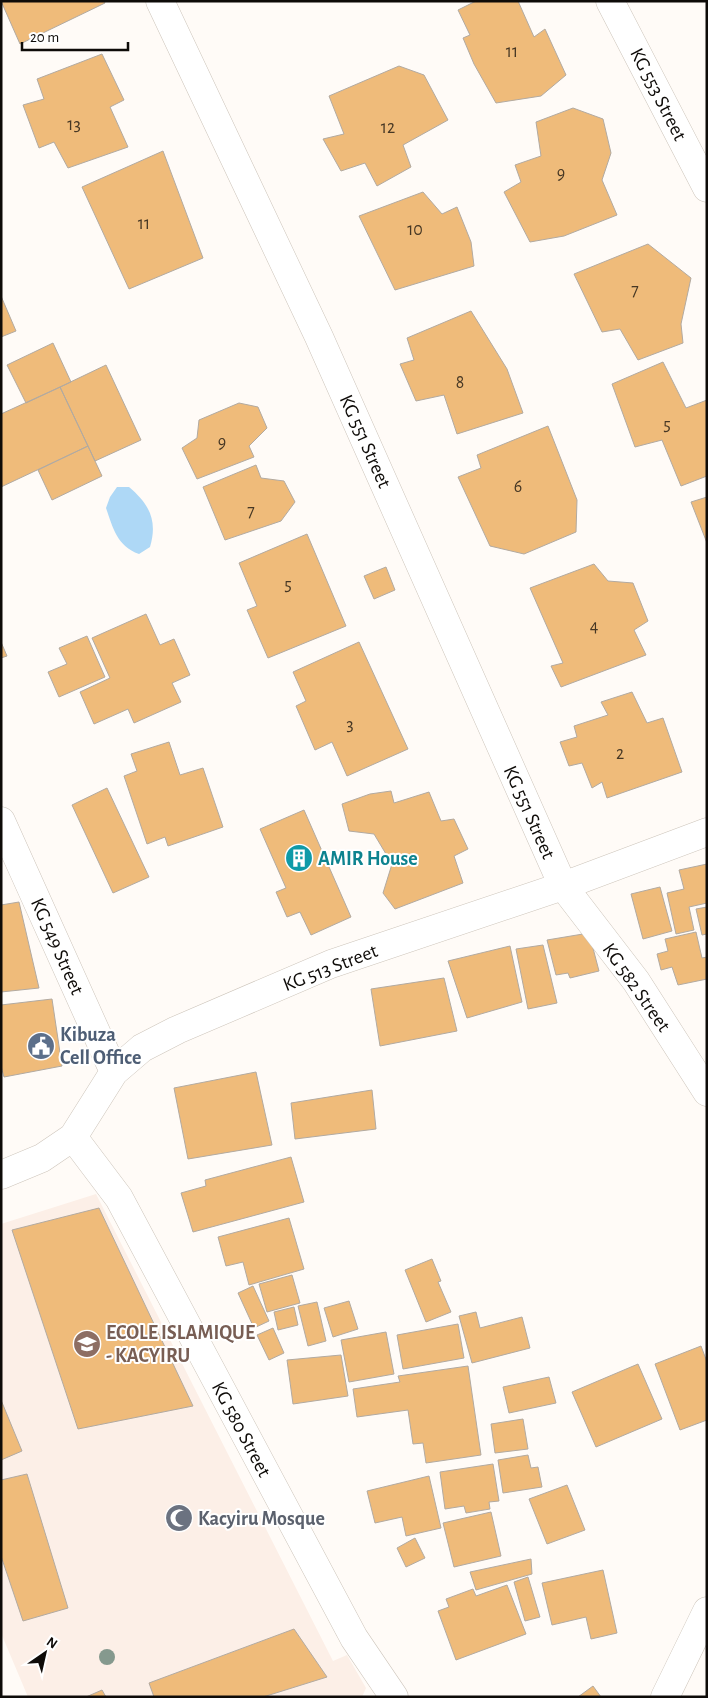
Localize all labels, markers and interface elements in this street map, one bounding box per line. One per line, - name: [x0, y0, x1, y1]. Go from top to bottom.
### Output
- scale bar: [22, 20, 129, 52]
- text: 20 m: [30, 30, 59, 45]
- house number: 11: [506, 43, 518, 61]
- street label: KG 553 Street: [626, 45, 690, 145]
- house number: 13: [67, 116, 81, 134]
- house number: 12: [381, 119, 395, 137]
- house number: 9: [557, 165, 565, 183]
- house number: 11: [138, 215, 150, 233]
- house number: 10: [407, 221, 423, 239]
- house number: 7: [631, 282, 639, 300]
- house number: 8: [456, 374, 464, 392]
- street label: KG 551 Street: [336, 392, 395, 492]
- house number: 5: [663, 416, 671, 434]
- house number: 9: [218, 434, 226, 452]
- house number: 6: [514, 478, 522, 496]
- house number: 7: [247, 503, 255, 521]
- house number: 5: [284, 576, 292, 594]
- house number: 4: [590, 618, 599, 636]
- house number: 3: [346, 716, 354, 734]
- house number: 2: [616, 745, 624, 763]
- street label: KG 551 Street: [500, 763, 559, 863]
- building icon: AMIR House: [284, 843, 314, 873]
- place label: AMIR House: [318, 849, 418, 869]
- street label: KG 549 Street: [27, 895, 88, 998]
- street label: KG 582 Street: [598, 940, 674, 1036]
- street label: KG 513 Street: [280, 941, 381, 995]
- place label: Kibuza Cell Office: [60, 1025, 141, 1068]
- public building icon: Kibuza Cell Office: [26, 1031, 56, 1061]
- place label: ECOLE ISLAMIQUE - KACYIRU: [106, 1323, 255, 1366]
- school or university icon: ECOLE ISLAMIQUE - KACYIRU: [72, 1329, 102, 1359]
- street label: KG 580 Street: [208, 1379, 275, 1481]
- mosque icon: Kacyiru Mosque: [164, 1503, 194, 1533]
- place label: Kacyiru Mosque: [198, 1509, 325, 1529]
- north arrow: [20, 1628, 70, 1678]
- text: N: [44, 1635, 60, 1652]

